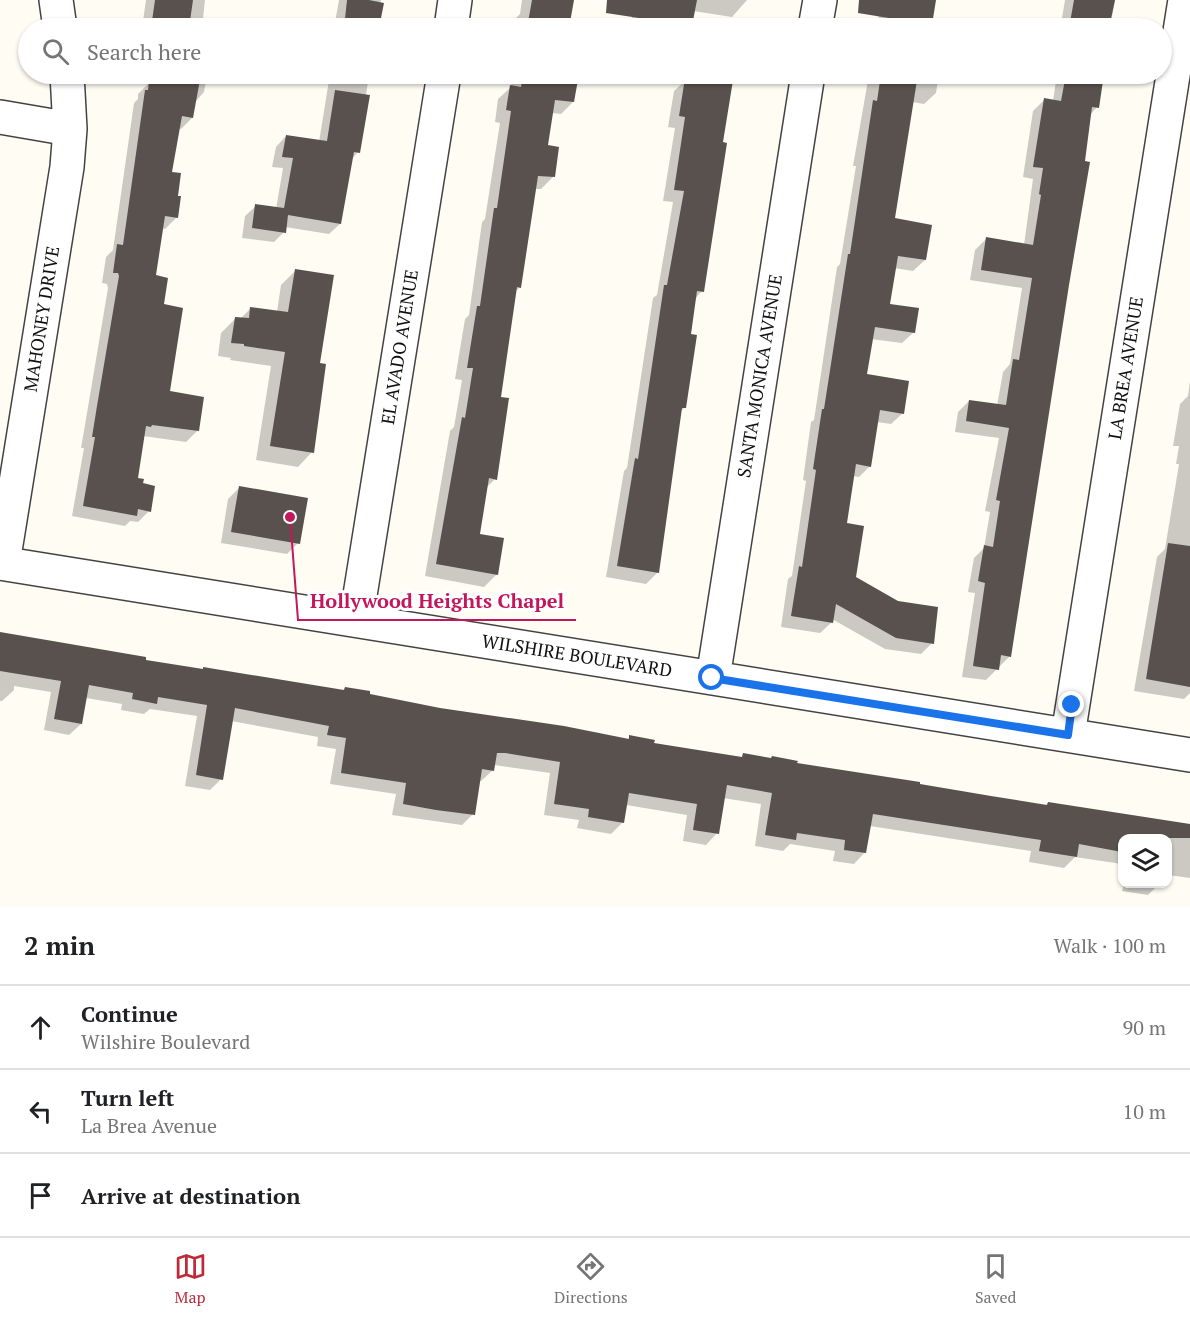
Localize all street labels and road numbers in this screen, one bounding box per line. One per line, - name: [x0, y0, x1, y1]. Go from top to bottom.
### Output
- street label: MAHONEY DRIVE: [18, 244, 64, 393]
- street label: EL AVADO AVENUE: [375, 268, 423, 426]
- street label: SANTA MONICA AVENUE: [731, 272, 787, 479]
- street label: LA BREA AVENUE: [1102, 295, 1148, 441]
- street label: WILSHIRE BOULEVARD: [480, 628, 674, 682]

